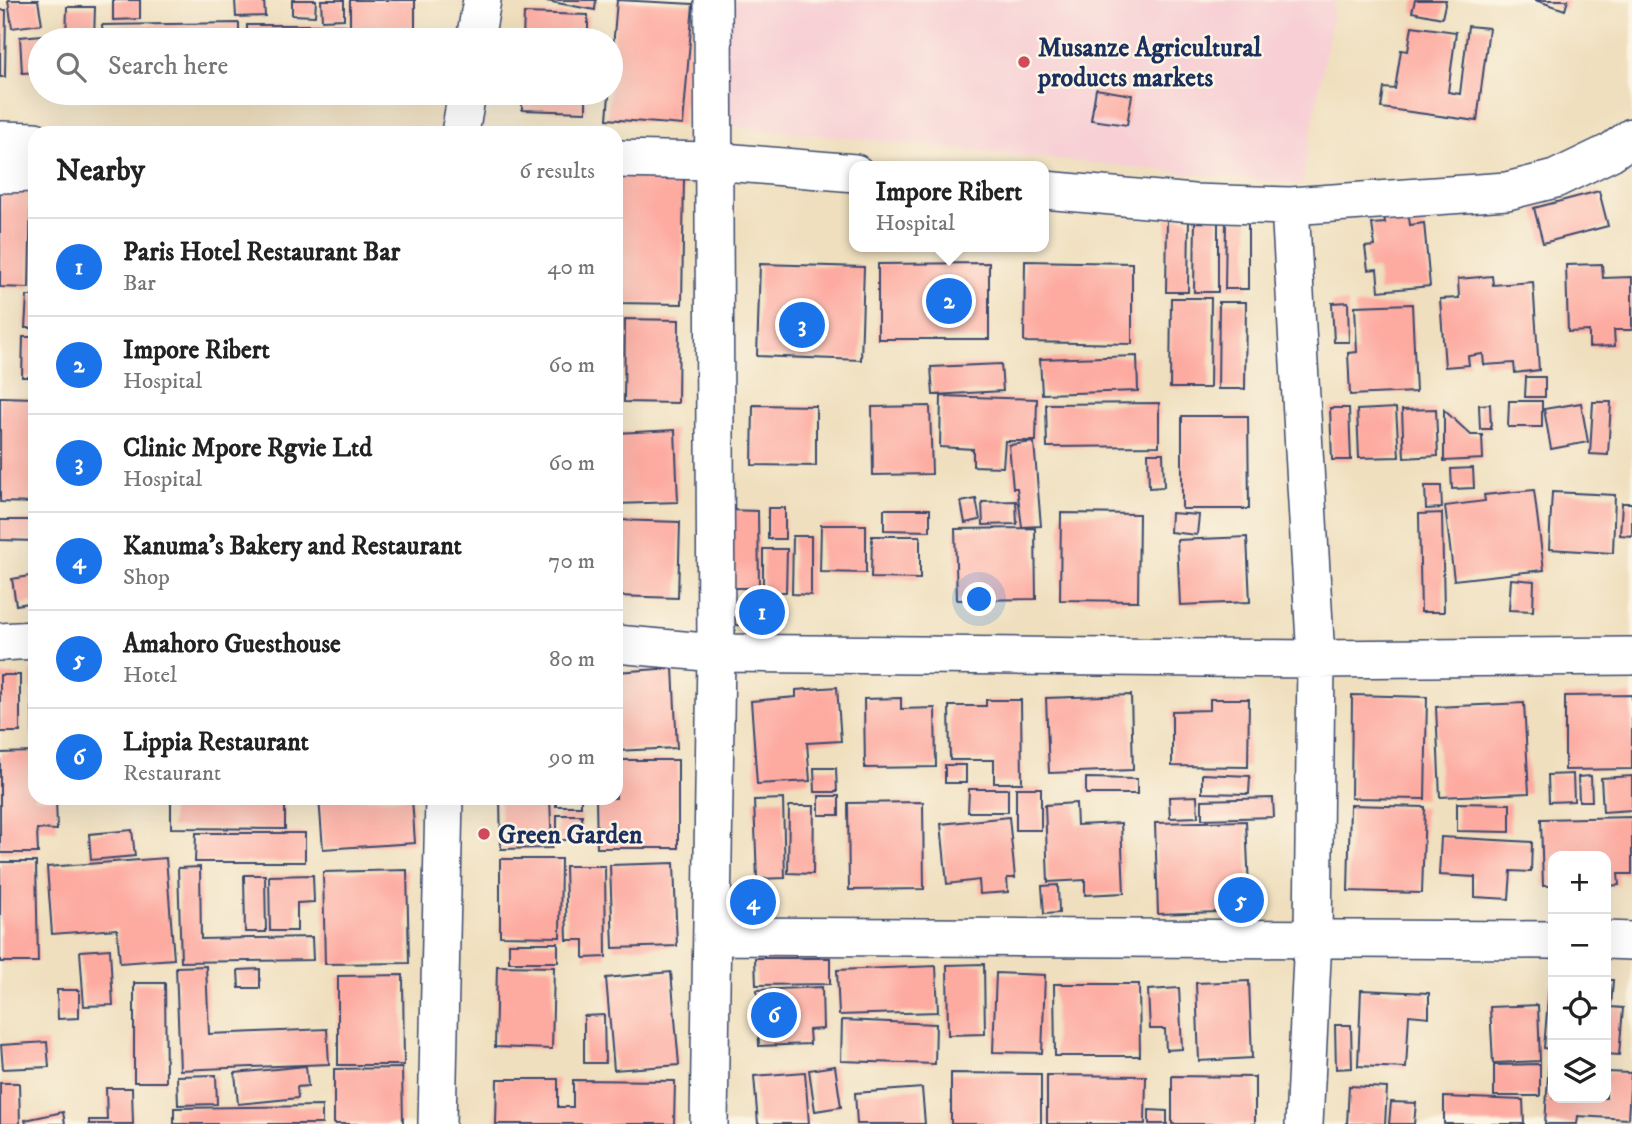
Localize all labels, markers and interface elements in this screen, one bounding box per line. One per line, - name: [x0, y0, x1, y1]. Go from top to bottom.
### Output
- search box: [28, 28, 623, 105]
- place label: Musanze Agricultural products markets: [1037, 32, 1263, 95]
- icon: search: [52, 48, 90, 86]
- text: Search here: [108, 50, 228, 83]
- marker: Musanze Agricultural products markets: [1016, 54, 1032, 70]
- text: Nearby: [56, 153, 145, 190]
- text: 6 results: [519, 157, 595, 186]
- popup: [849, 161, 1049, 252]
- text: Impore Ribert: [876, 176, 1022, 209]
- text: Hospital: [876, 209, 955, 238]
- text: Paris Hotel Restaurant Bar: [123, 236, 400, 269]
- text: 1: [75, 253, 83, 282]
- text: 40 m: [547, 253, 595, 282]
- text: Bar: [123, 269, 156, 298]
- pin: 2: [926, 275, 972, 327]
- pin: 3: [779, 299, 825, 351]
- text: Impore Ribert: [123, 334, 270, 367]
- text: 2: [73, 351, 85, 380]
- text: 60 m: [548, 351, 595, 380]
- text: Hospital: [123, 367, 202, 396]
- text: Clinic Mpore Rgvie Ltd: [123, 432, 372, 465]
- text: 3: [75, 449, 83, 478]
- text: 60 m: [548, 449, 595, 478]
- text: Hospital: [123, 465, 202, 494]
- text: Kanuma’s Bakery and Restaurant: [123, 530, 462, 563]
- text: 4: [72, 547, 86, 576]
- text: 70 m: [548, 547, 595, 576]
- text: Shop: [123, 563, 170, 592]
- your location: [962, 582, 996, 616]
- pin: 1: [739, 586, 785, 638]
- text: Amahoro Guesthouse: [123, 628, 341, 661]
- text: 5: [73, 645, 85, 674]
- text: 80 m: [549, 645, 595, 674]
- text: Hotel: [123, 661, 177, 690]
- text: Lippia Restaurant: [123, 726, 309, 759]
- text: 6: [73, 743, 85, 772]
- text: 90 m: [549, 743, 595, 772]
- text: Restaurant: [123, 759, 221, 788]
- place label: Green Garden: [498, 819, 643, 852]
- marker: Green Garden: [476, 826, 492, 842]
- map controls: [1548, 851, 1611, 1103]
- button: +: [1548, 851, 1611, 914]
- pin: 5: [1218, 874, 1264, 926]
- pin: 4: [730, 876, 776, 928]
- button: −: [1548, 914, 1611, 977]
- button: locate: [1548, 977, 1611, 1040]
- pin: 6: [751, 989, 797, 1041]
- button: layers: [1548, 1040, 1611, 1103]

